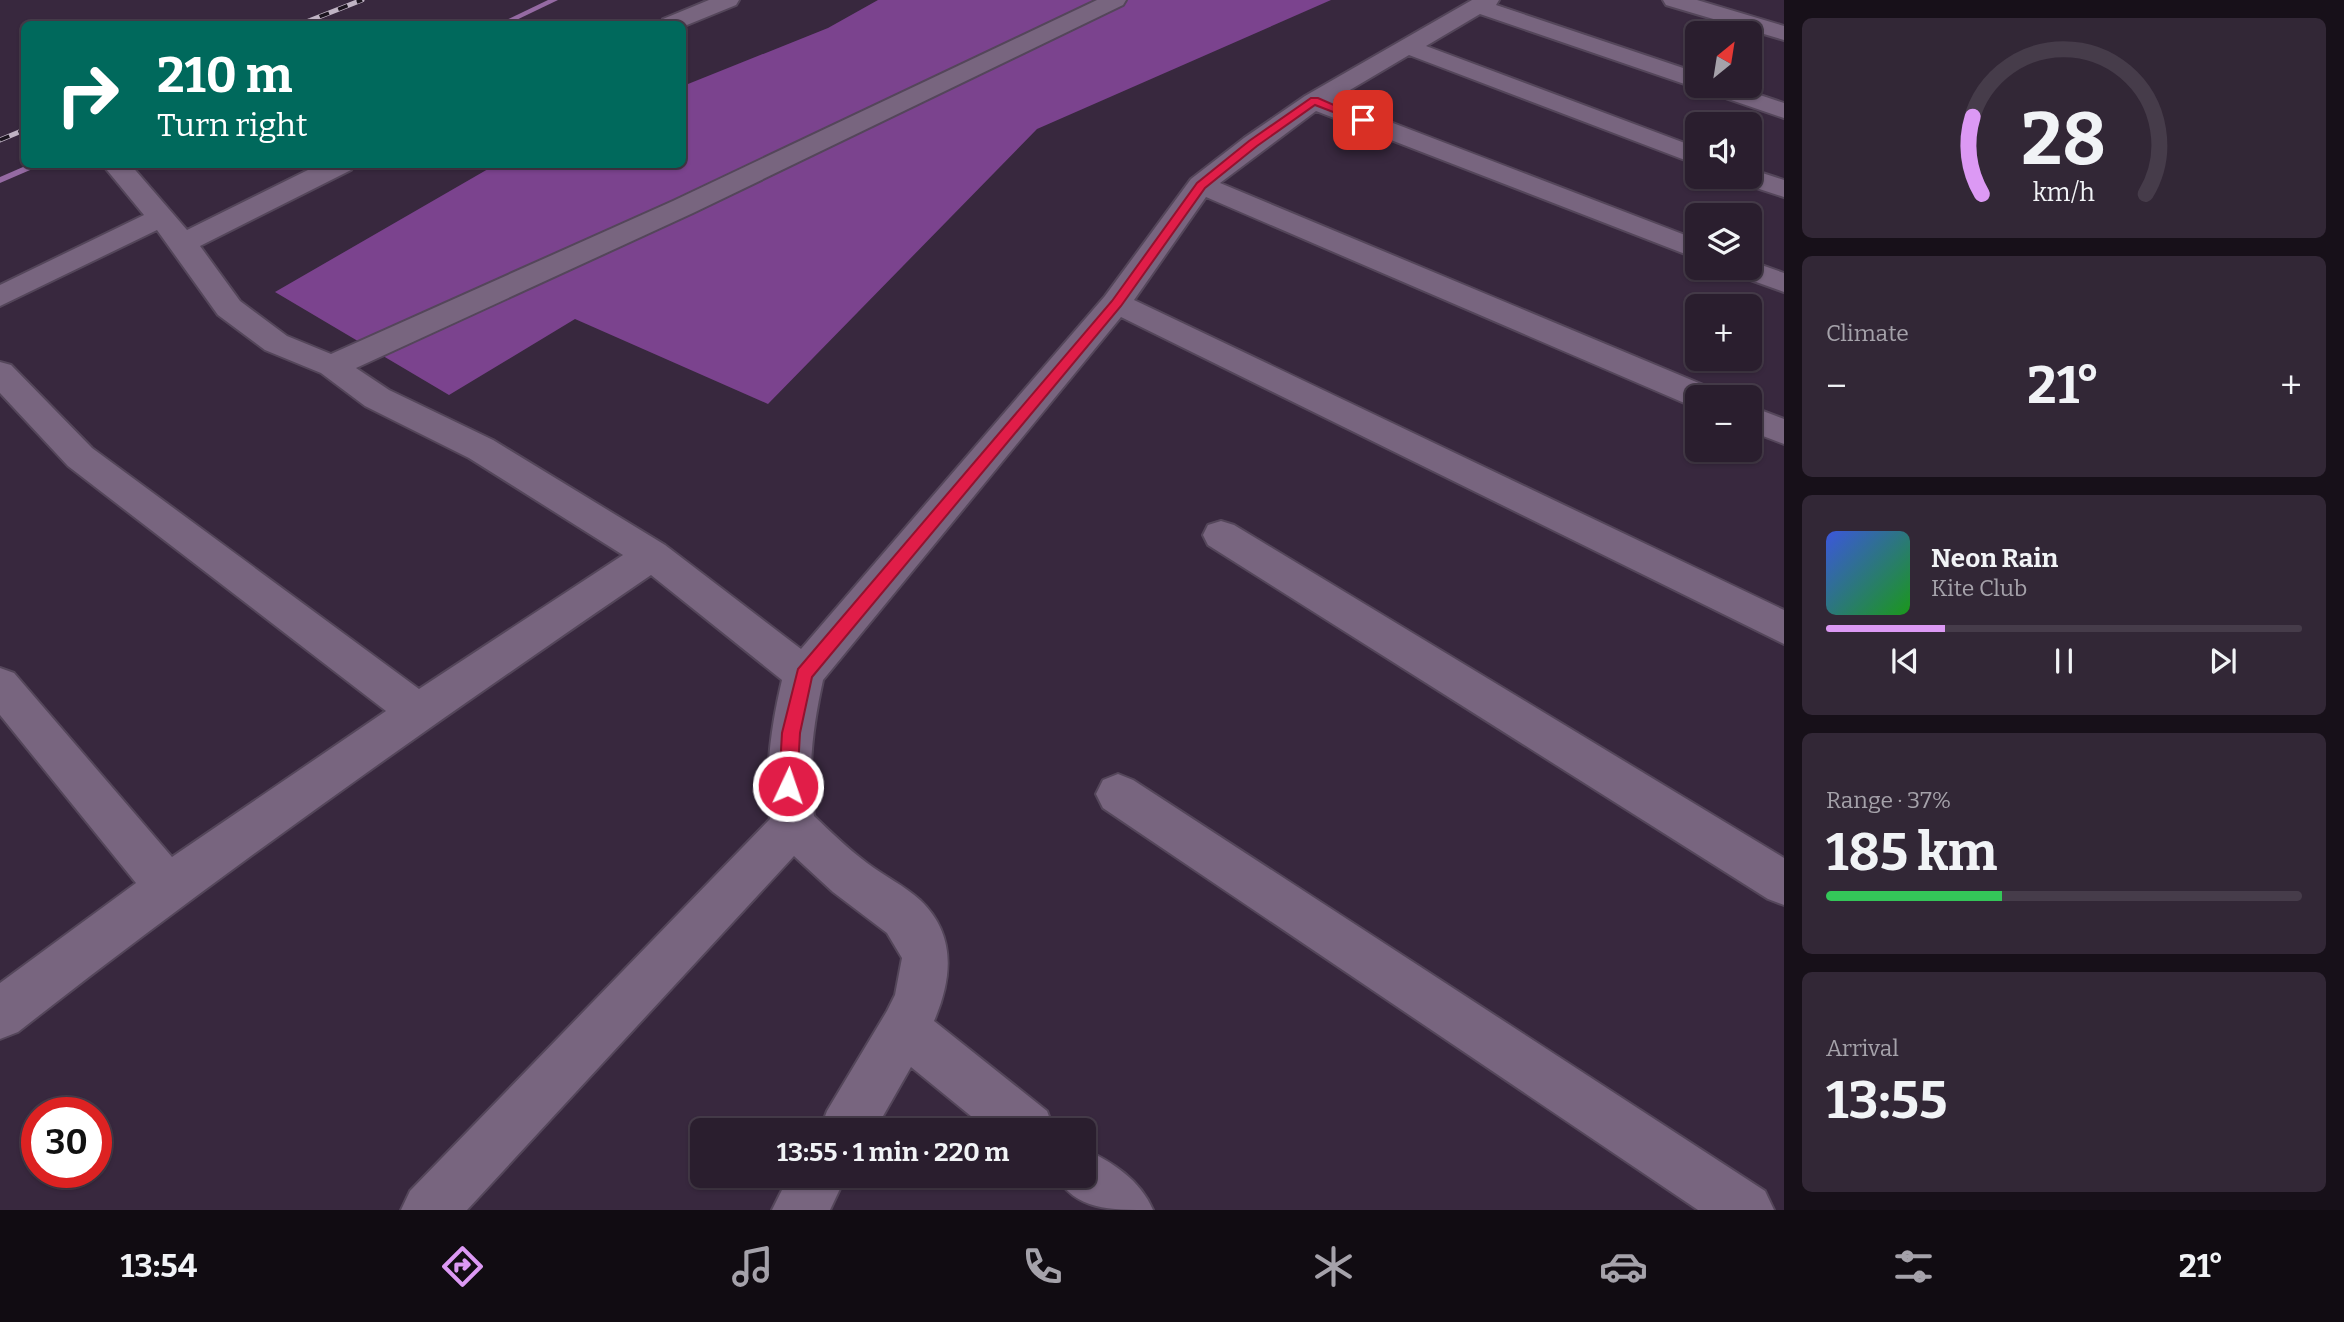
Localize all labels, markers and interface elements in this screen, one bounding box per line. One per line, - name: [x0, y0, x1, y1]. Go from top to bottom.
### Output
- north arrow: [1685, 21, 1762, 98]
- map controls: [1685, 21, 1762, 462]
- text: 210 m: [157, 46, 292, 105]
- icon: right: [42, 49, 133, 140]
- pin: [1333, 90, 1393, 150]
- text: 28: [2022, 97, 2106, 184]
- icon: arrive: [1344, 101, 1382, 139]
- text: Turn right: [157, 106, 308, 144]
- button: sound: [1685, 112, 1762, 189]
- text: km/h: [2033, 178, 2095, 208]
- button: layers: [1685, 203, 1762, 280]
- button: +: [1685, 294, 1762, 371]
- text: Climate: [1826, 319, 1909, 347]
- text: 21°: [2027, 354, 2100, 417]
- text: −: [1826, 363, 1847, 409]
- text: +: [2280, 363, 2302, 409]
- button: −: [1685, 385, 1762, 462]
- text: Neon Rain: [1931, 543, 2058, 574]
- text: Kite Club: [1931, 574, 2027, 602]
- icon: previous: [1886, 642, 1924, 680]
- icon: pause: [2045, 642, 2083, 680]
- icon: next: [2204, 642, 2242, 680]
- position arrow: [751, 749, 825, 823]
- text: Range · 37%: [1826, 786, 1951, 814]
- text: 185 km: [1826, 821, 1997, 884]
- text: Arrival: [1826, 1034, 1899, 1062]
- text: 13:55: [1826, 1069, 1947, 1132]
- speed limit sign: 30: [21, 1097, 112, 1188]
- text: 13:55 · 1 min · 220 m: [777, 1137, 1009, 1168]
- icon: directions: [438, 1242, 487, 1291]
- icon: music: [728, 1242, 777, 1291]
- icon: phone: [1018, 1242, 1067, 1291]
- icon: climate: [1309, 1242, 1358, 1291]
- icon: car: [1599, 1242, 1648, 1291]
- icon: filters: [1889, 1242, 1938, 1291]
- text: 13:54: [121, 1247, 197, 1285]
- text: 21°: [2179, 1247, 2223, 1285]

